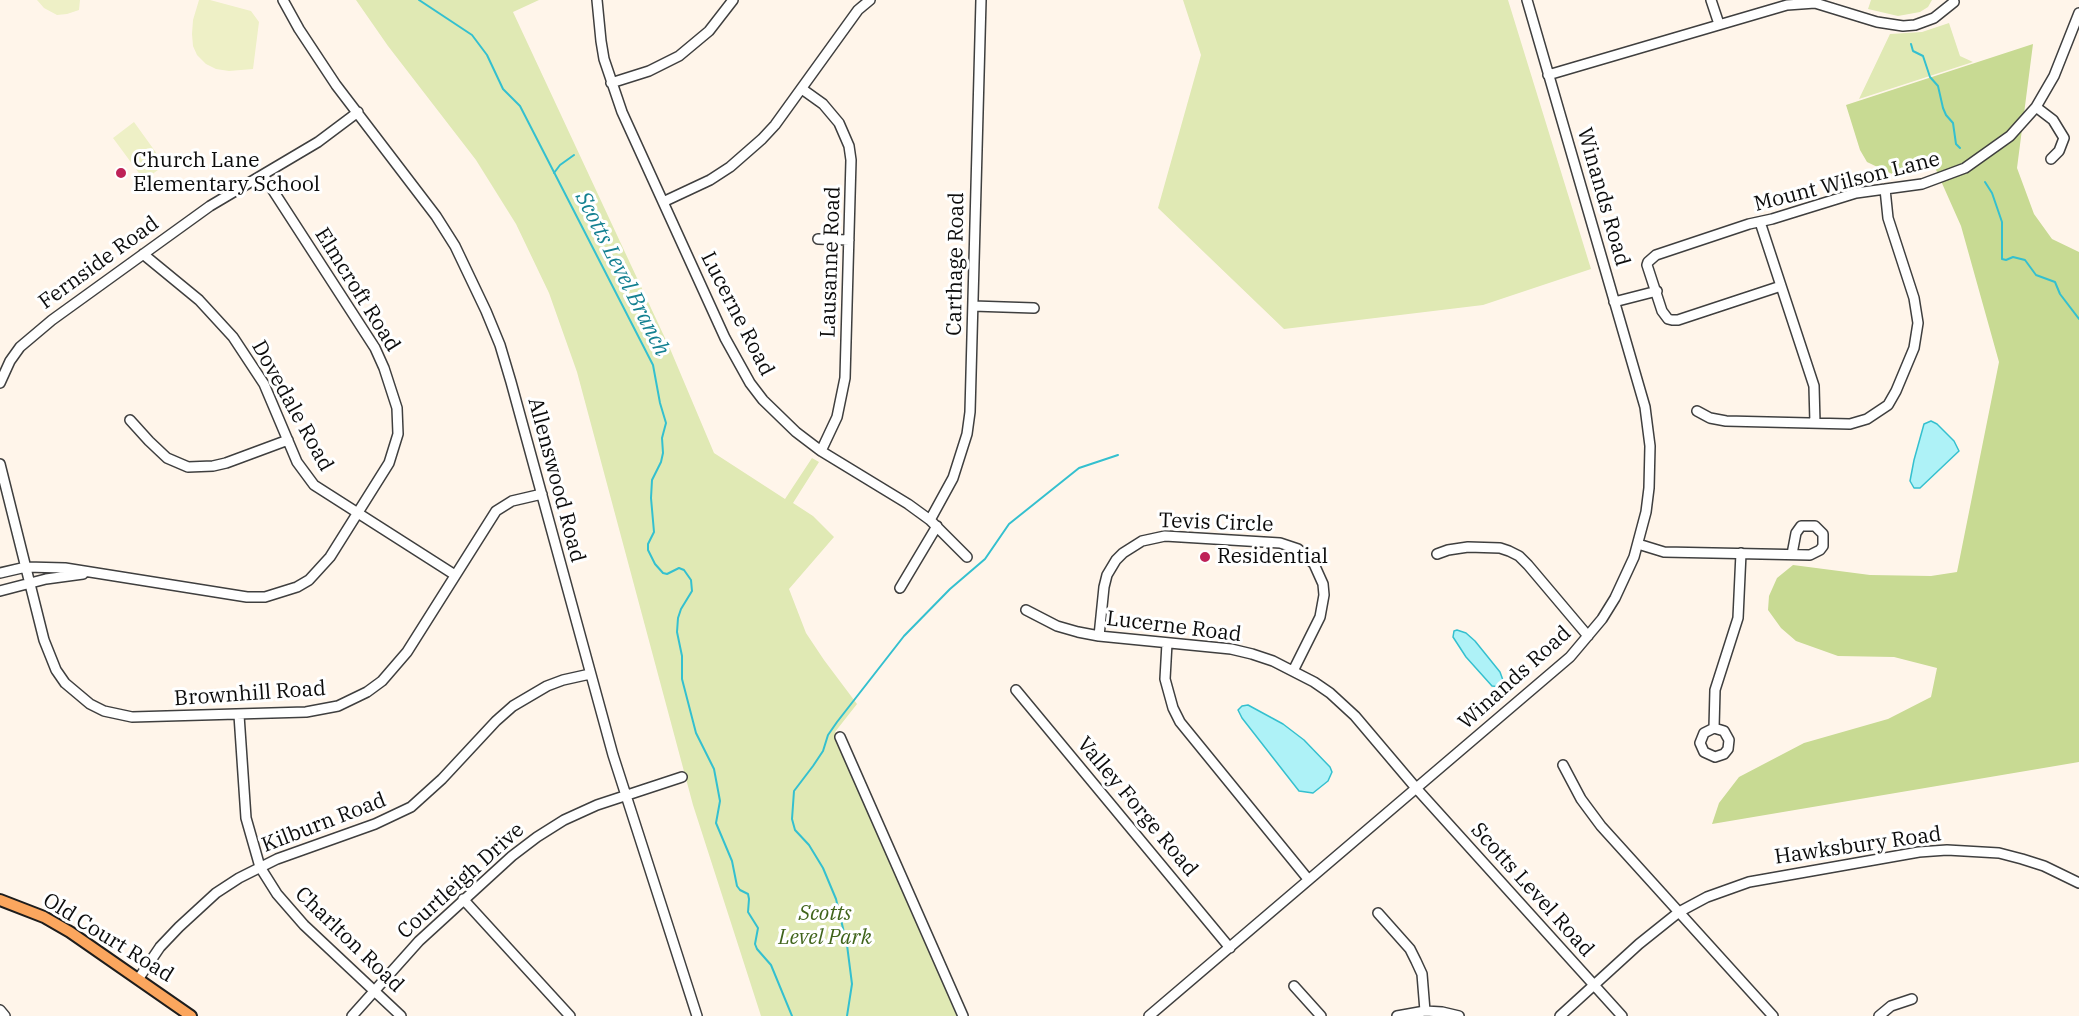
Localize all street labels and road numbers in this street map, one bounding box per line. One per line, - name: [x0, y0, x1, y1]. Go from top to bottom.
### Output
- street label: Winands Road: [1571, 125, 1635, 269]
- street label: Mount Wilson Lane: [1751, 147, 1943, 217]
- street label: Lausanne Road: [816, 186, 846, 338]
- street label: Carthage Road: [942, 192, 970, 336]
- street label: Fernside Road: [34, 211, 164, 315]
- street label: Elmcroft Road: [309, 223, 405, 357]
- street label: Lucerne Road: [695, 248, 779, 380]
- street label: Dovedale Road: [246, 336, 338, 476]
- street label: Allenswood Road: [522, 395, 590, 565]
- street label: Tevis Circle: [1158, 508, 1274, 538]
- street label: Lucerne Road: [1105, 606, 1243, 648]
- street label: Winands Road: [1453, 621, 1577, 735]
- street label: Brownhill Road: [173, 676, 327, 712]
- street label: Valley Forge Road: [1071, 732, 1203, 882]
- street label: Kilburn Road: [258, 788, 390, 858]
- street label: Courtleigh Drive: [392, 818, 530, 944]
- street label: Scotts Level Road: [1465, 818, 1599, 962]
- street label: Hawksbury Road: [1773, 822, 1943, 870]
- street label: Charlton Road: [289, 882, 409, 998]
- street label: Old Court Road: [38, 888, 178, 988]

